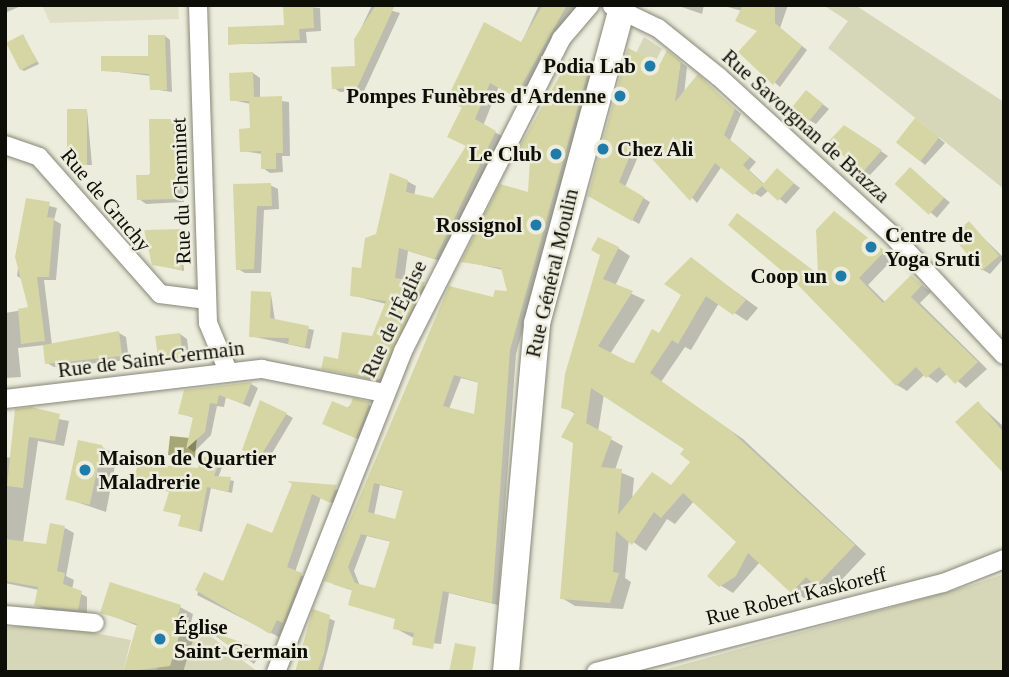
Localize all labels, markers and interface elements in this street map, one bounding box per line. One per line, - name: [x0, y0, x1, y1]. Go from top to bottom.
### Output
- street label: Rue Savorgnan de Brazza: [717, 44, 895, 208]
- place label: Podia Lab: [543, 53, 636, 79]
- marker: Podia Lab: [642, 58, 658, 74]
- place label: Pompes Funèbres d'Ardenne: [346, 83, 606, 109]
- marker: Pompes Funèbres d'Ardenne: [612, 88, 628, 104]
- street label: Rue du Cheminet: [166, 117, 196, 265]
- place label: Chez Ali: [617, 136, 695, 162]
- place label: Le Club: [469, 141, 542, 167]
- marker: Chez Ali: [595, 141, 611, 157]
- street label: Rue de Gruchy: [55, 143, 157, 257]
- marker: Le Club: [548, 146, 564, 162]
- street label: Rue Général Moulin: [520, 186, 584, 360]
- place label: Rossignol: [436, 212, 522, 238]
- marker: Rossignol: [528, 217, 544, 233]
- place label: Centre de Yoga Sruti: [885, 222, 980, 272]
- marker: Centre de Yoga Sruti: [863, 239, 879, 255]
- street label: Rue de l'Église: [356, 256, 432, 382]
- place label: Coop un: [751, 263, 827, 289]
- marker: Coop un: [833, 268, 849, 284]
- street label: Rue de Saint-Germain: [56, 335, 246, 383]
- place label: Maison de Quartier Maladrerie: [99, 445, 276, 495]
- marker: Maison de Quartier Maladrerie: [77, 462, 93, 478]
- street label: Rue Robert Kaskoreff: [703, 561, 889, 631]
- place label: Église Saint-Germain: [174, 614, 308, 664]
- marker: Église Saint-Germain: [152, 631, 168, 647]

